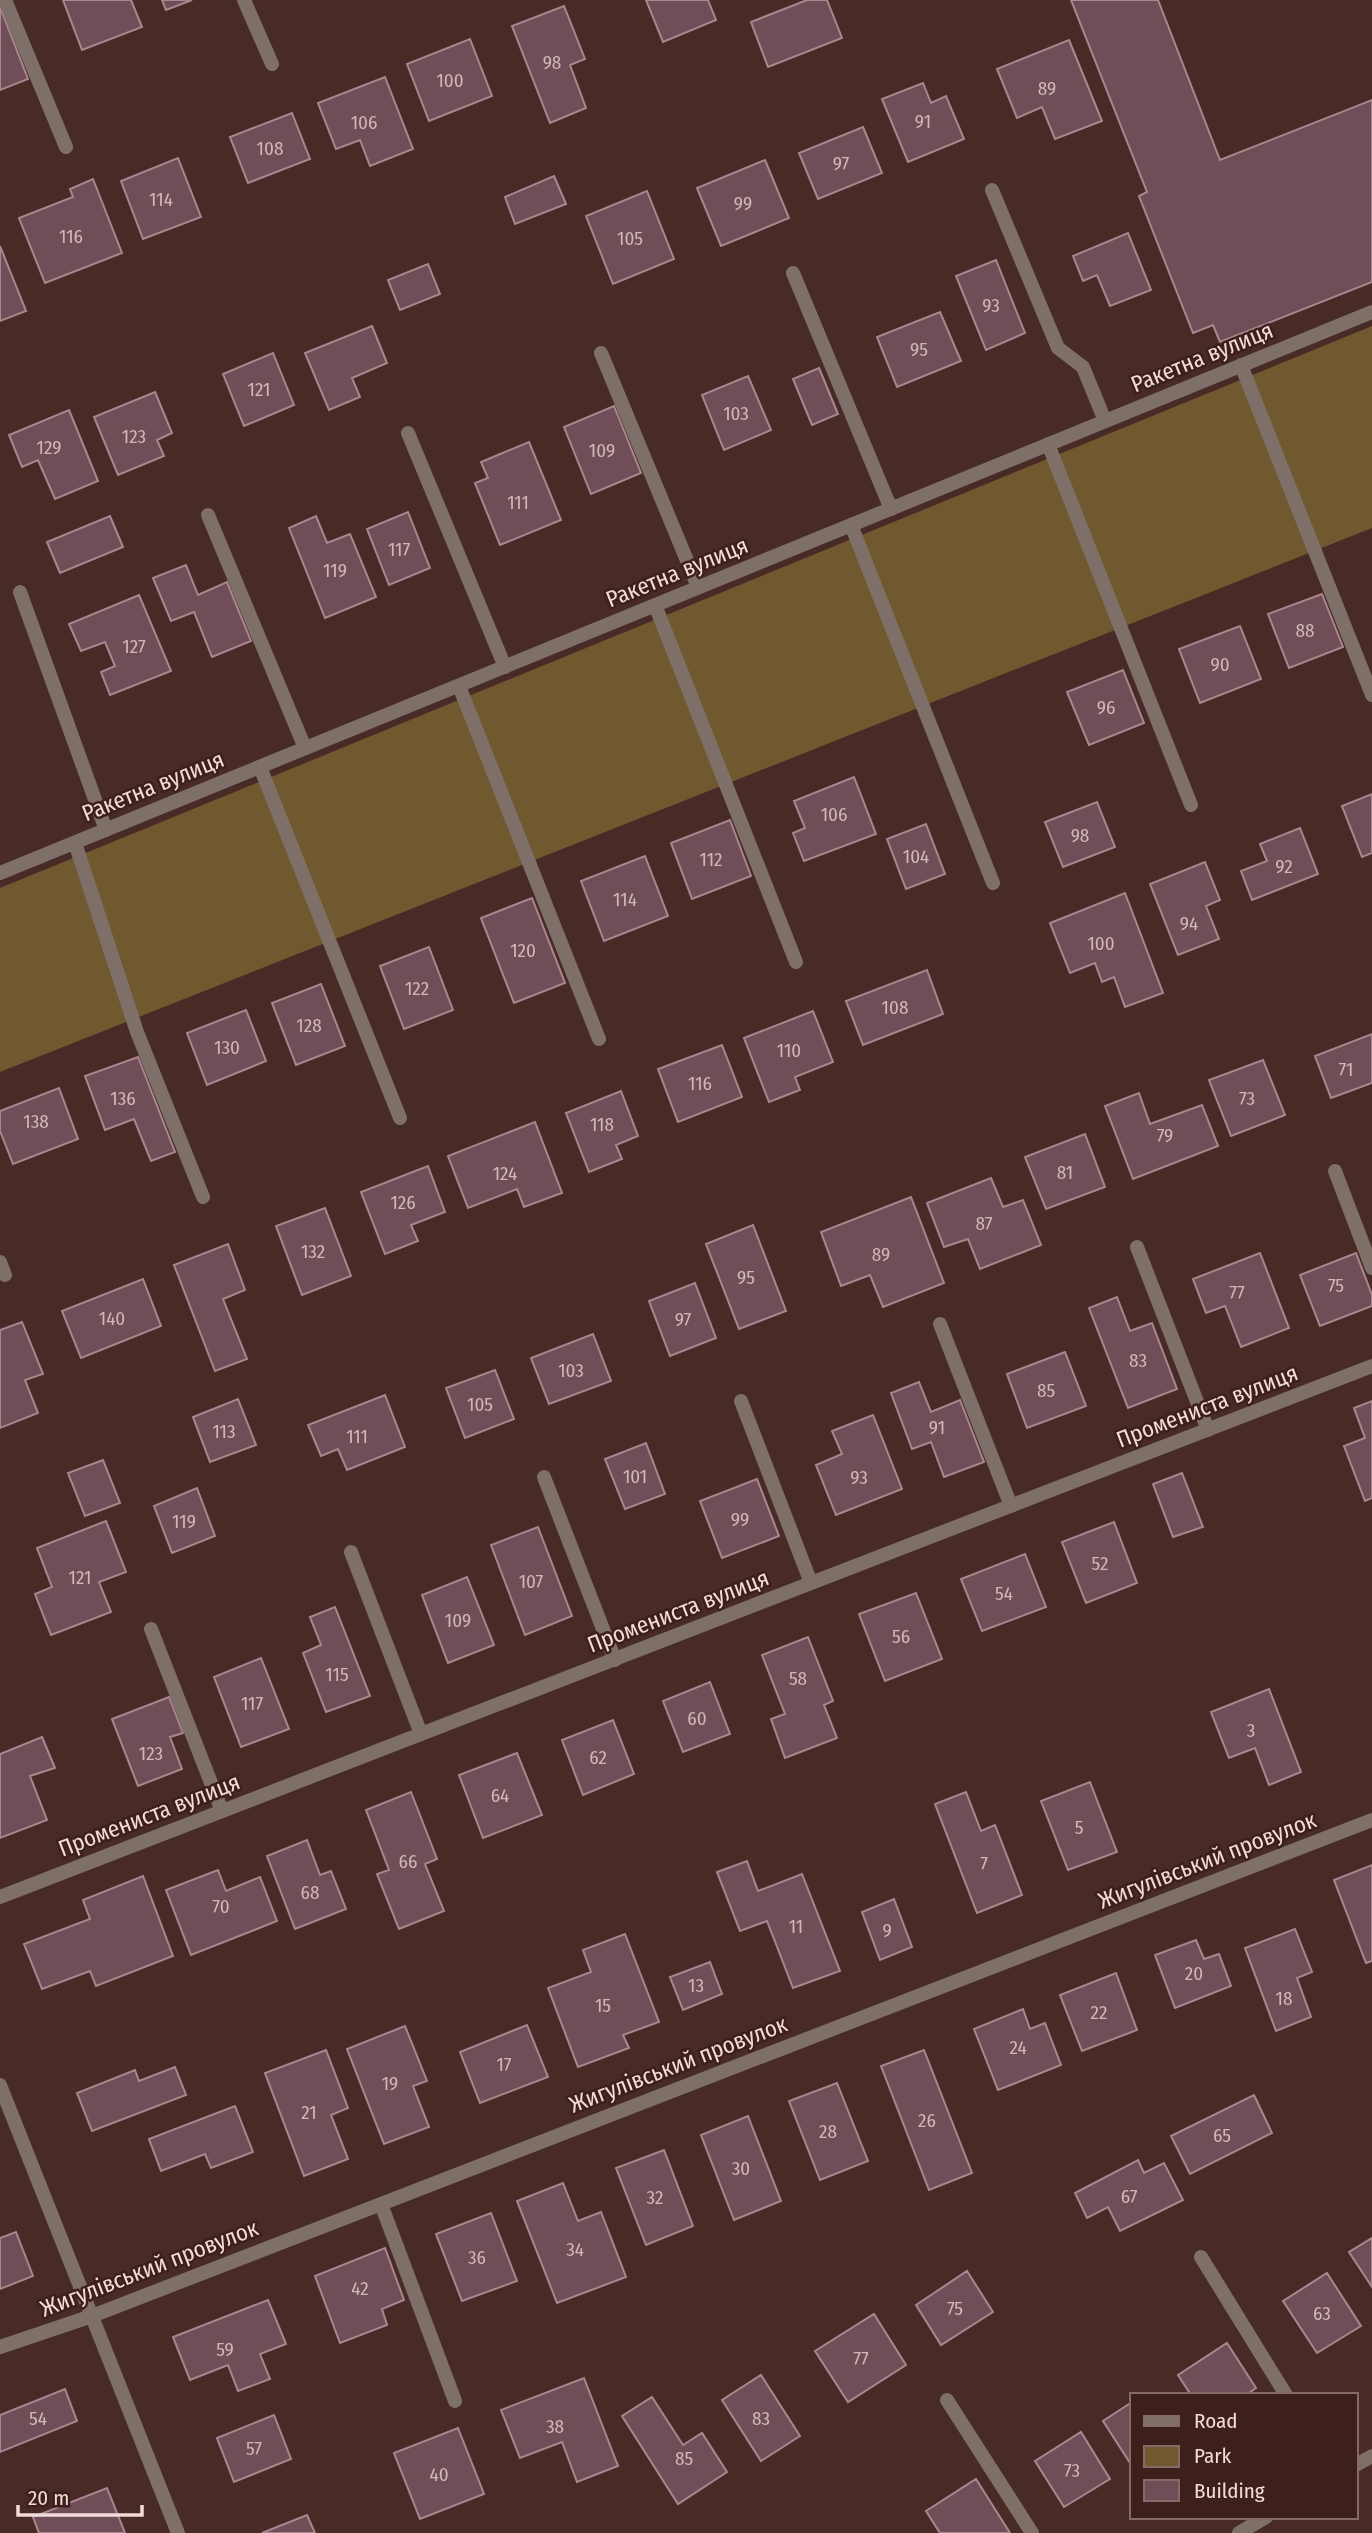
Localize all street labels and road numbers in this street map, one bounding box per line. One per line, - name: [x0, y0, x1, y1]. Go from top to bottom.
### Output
- street label: Ракетна вулиця: [1127, 316, 1277, 398]
- street label: Ракетна вулиця: [602, 531, 752, 613]
- street label: Ракетна вулиця: [78, 745, 228, 827]
- street label: Промениста вулиця: [1112, 1358, 1302, 1454]
- street label: Промениста вулиця: [583, 1563, 773, 1659]
- street label: Промениста вулиця: [54, 1767, 244, 1863]
- street label: Жигулівський провулок: [1094, 1805, 1320, 1915]
- street label: Жигулівський провулок: [565, 2009, 791, 2119]
- street label: Жигулівський провулок: [36, 2213, 262, 2323]

